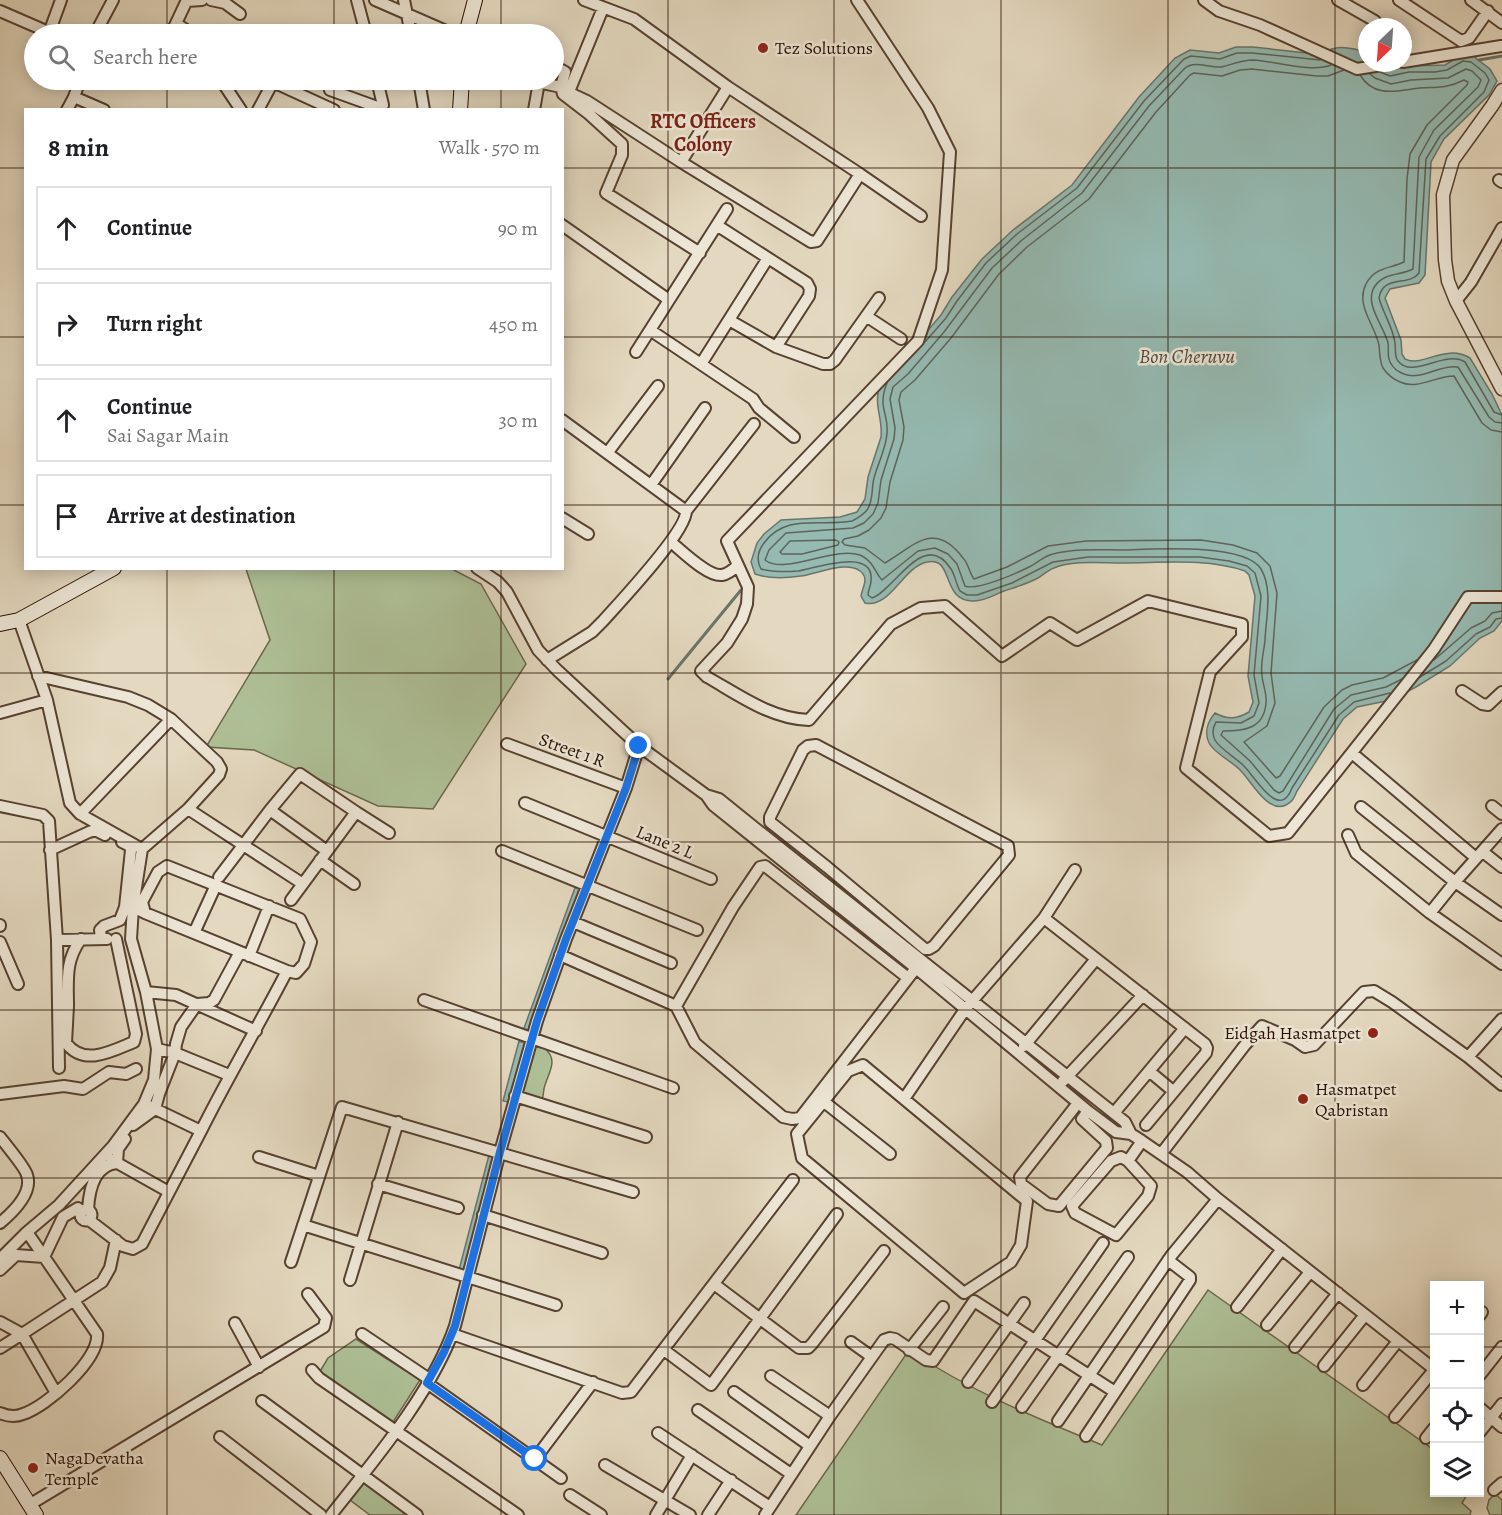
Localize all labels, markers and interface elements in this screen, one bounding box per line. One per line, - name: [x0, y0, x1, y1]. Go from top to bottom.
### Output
- north arrow: [1358, 18, 1412, 72]
- search box: [24, 24, 564, 90]
- place label: Tez Solutions: [775, 36, 873, 60]
- icon: search: [45, 41, 78, 74]
- marker: Tez Solutions: [756, 41, 770, 55]
- text: Search here: [93, 42, 198, 72]
- district label: RTC Officers Colony: [650, 108, 756, 158]
- text: 8 min: [48, 130, 109, 165]
- text: Walk · 570 m: [439, 134, 540, 161]
- icon: ahead: [50, 212, 83, 245]
- text: Continue: [107, 213, 192, 243]
- text: 90 m: [498, 215, 538, 242]
- icon: right: [50, 308, 83, 341]
- text: Turn right: [107, 309, 203, 339]
- text: 450 m: [489, 311, 538, 338]
- water label: Bon Cheruvu: [1139, 343, 1235, 370]
- text: Continue: [107, 392, 192, 422]
- icon: ahead: [50, 404, 83, 437]
- text: 30 m: [498, 407, 538, 434]
- text: Sai Sagar Main: [107, 422, 229, 449]
- icon: arrive: [50, 500, 83, 533]
- text: Arrive at destination: [107, 501, 296, 531]
- street label: Street 1 R: [536, 727, 608, 773]
- route end: [625, 732, 651, 758]
- street label: Lane 2 L: [633, 820, 698, 865]
- place label: Eidgah Hasmatpet: [1224, 1021, 1361, 1045]
- marker: Eidgah Hasmatpet: [1366, 1026, 1380, 1040]
- place label: Hasmatpet Qabristan: [1315, 1077, 1397, 1122]
- marker: Hasmatpet Qabristan: [1296, 1092, 1310, 1106]
- map controls: [1430, 1281, 1484, 1497]
- button: +: [1430, 1281, 1484, 1335]
- button: −: [1430, 1335, 1484, 1389]
- button: locate: [1430, 1389, 1484, 1443]
- button: layers: [1430, 1443, 1484, 1497]
- route start: [521, 1445, 547, 1471]
- place label: NagaDevatha Temple: [45, 1446, 144, 1491]
- marker: NagaDevatha Temple: [26, 1461, 40, 1475]

